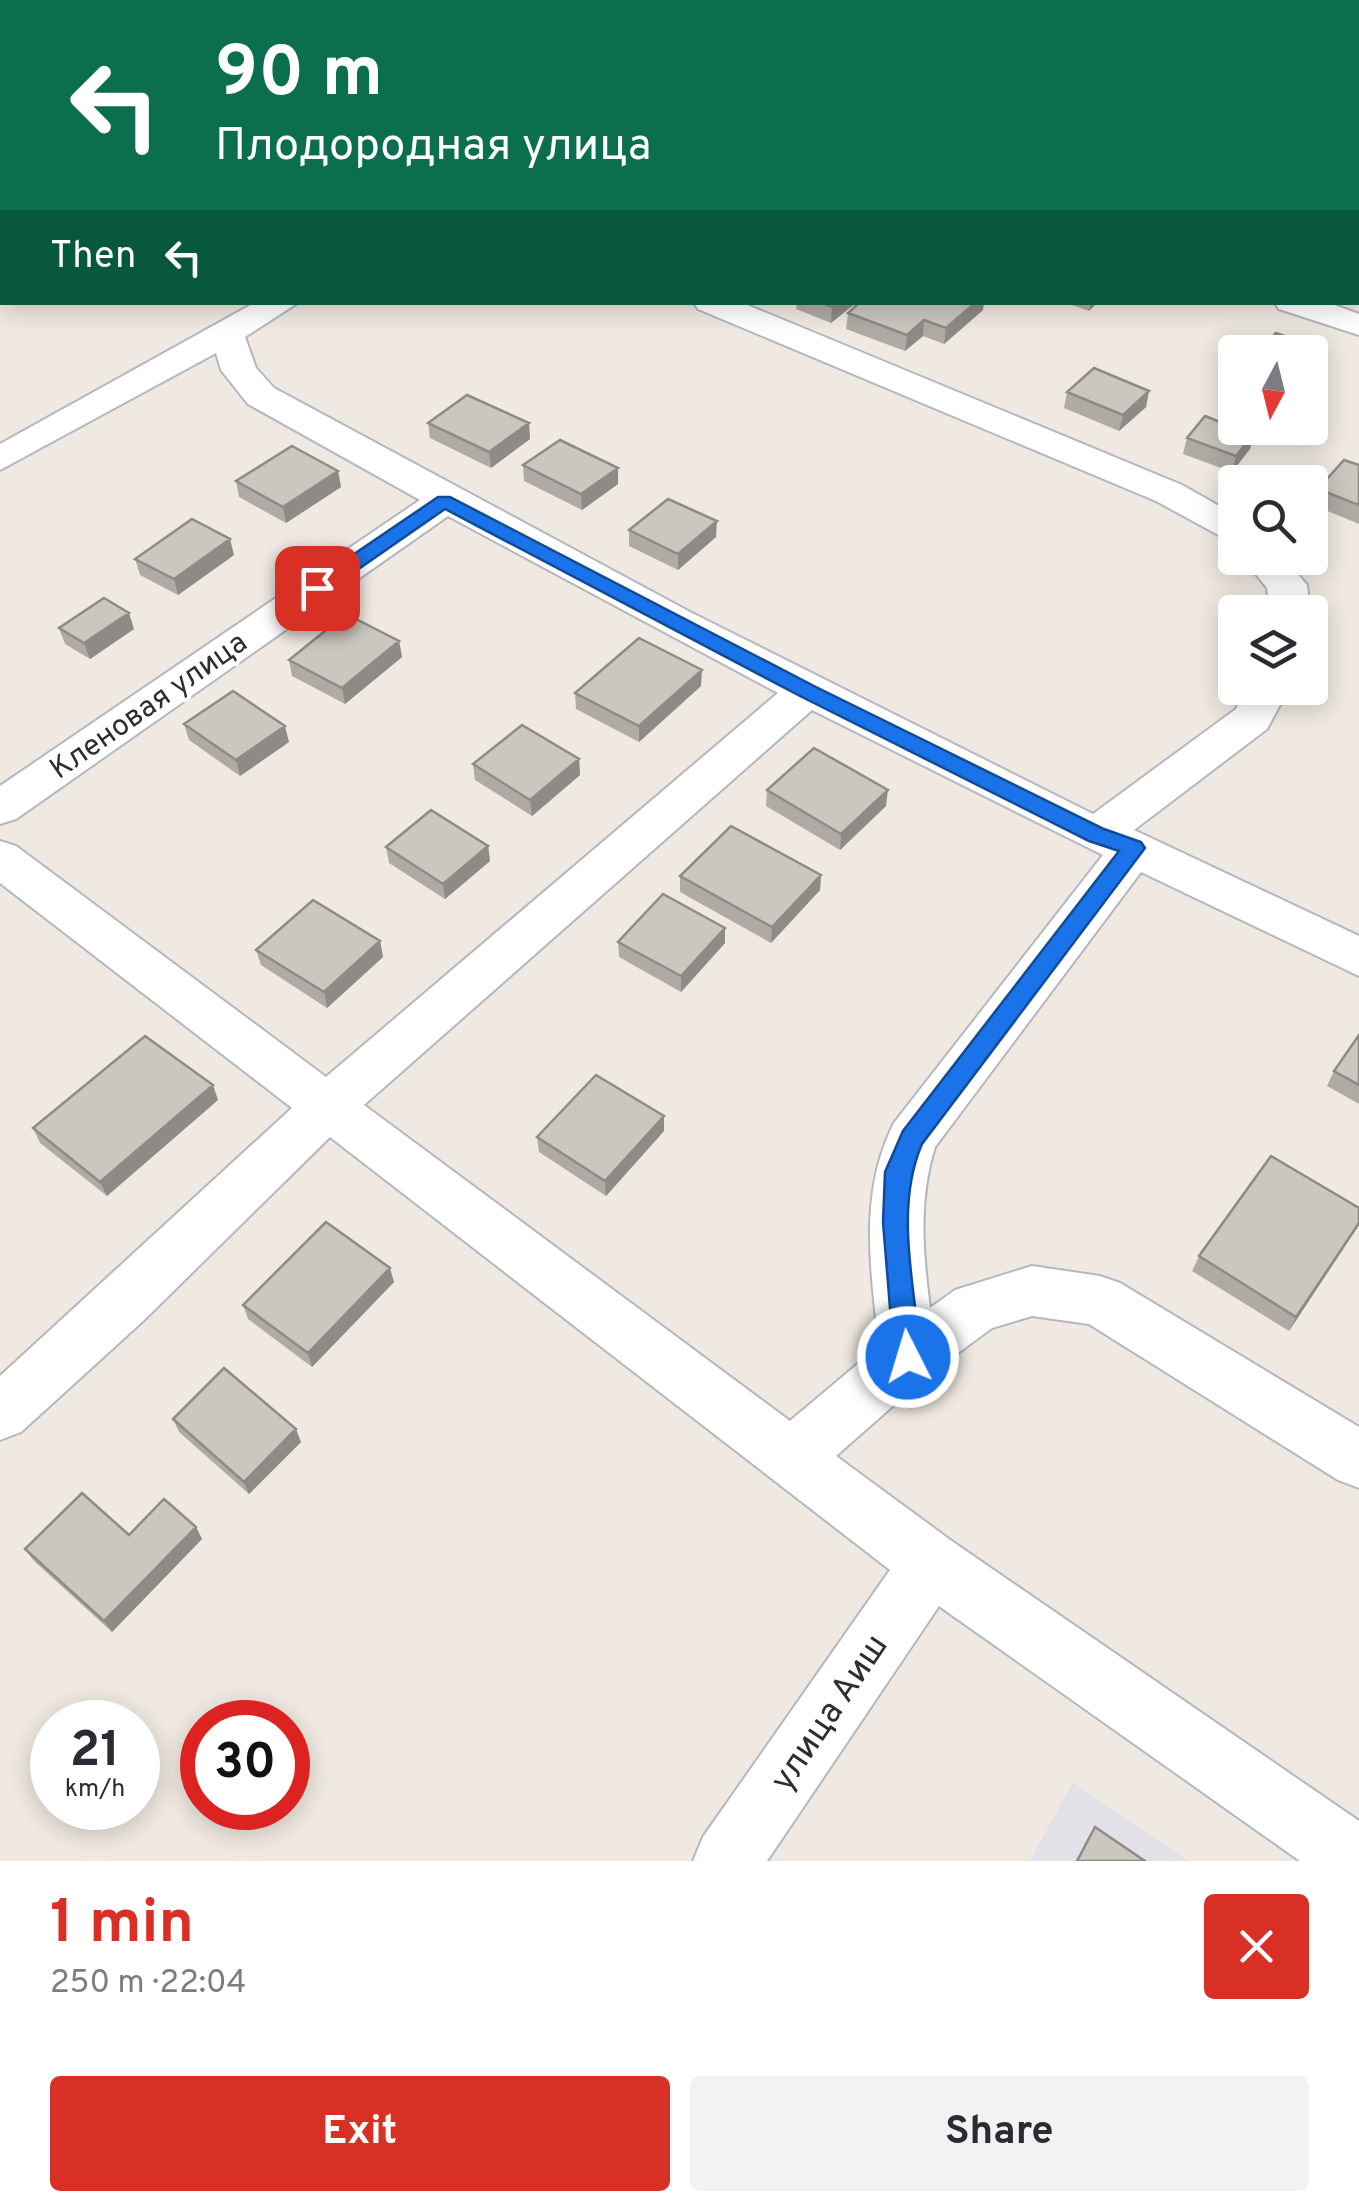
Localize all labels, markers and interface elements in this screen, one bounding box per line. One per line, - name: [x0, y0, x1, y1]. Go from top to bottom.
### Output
- text: 90 m: [215, 32, 383, 121]
- icon: left: [50, 40, 180, 170]
- text: Плодородная улица: [215, 119, 652, 176]
- icon: left: [156, 230, 211, 285]
- text: Then: [50, 233, 136, 282]
- north arrow: [1218, 335, 1328, 445]
- map controls: [1218, 335, 1328, 705]
- button: search: [1218, 465, 1328, 575]
- pin: [275, 546, 360, 631]
- icon: arrive: [290, 561, 345, 616]
- button: layers: [1218, 595, 1328, 705]
- street label: Кленовая улица: [44, 625, 255, 789]
- position arrow: [856, 1305, 960, 1409]
- street label: улица Аиш: [762, 1627, 899, 1801]
- speed limit sign: 30: [180, 1700, 310, 1830]
- text: 21: [70, 1721, 120, 1784]
- text: km/h: [65, 1774, 125, 1806]
- text: 1 min: [50, 1888, 194, 1964]
- button: close: [1204, 1894, 1309, 1999]
- text: 250 m · 22:04: [50, 1964, 246, 2004]
- button: Exit: [50, 2076, 670, 2191]
- button: Share: [690, 2076, 1309, 2191]

